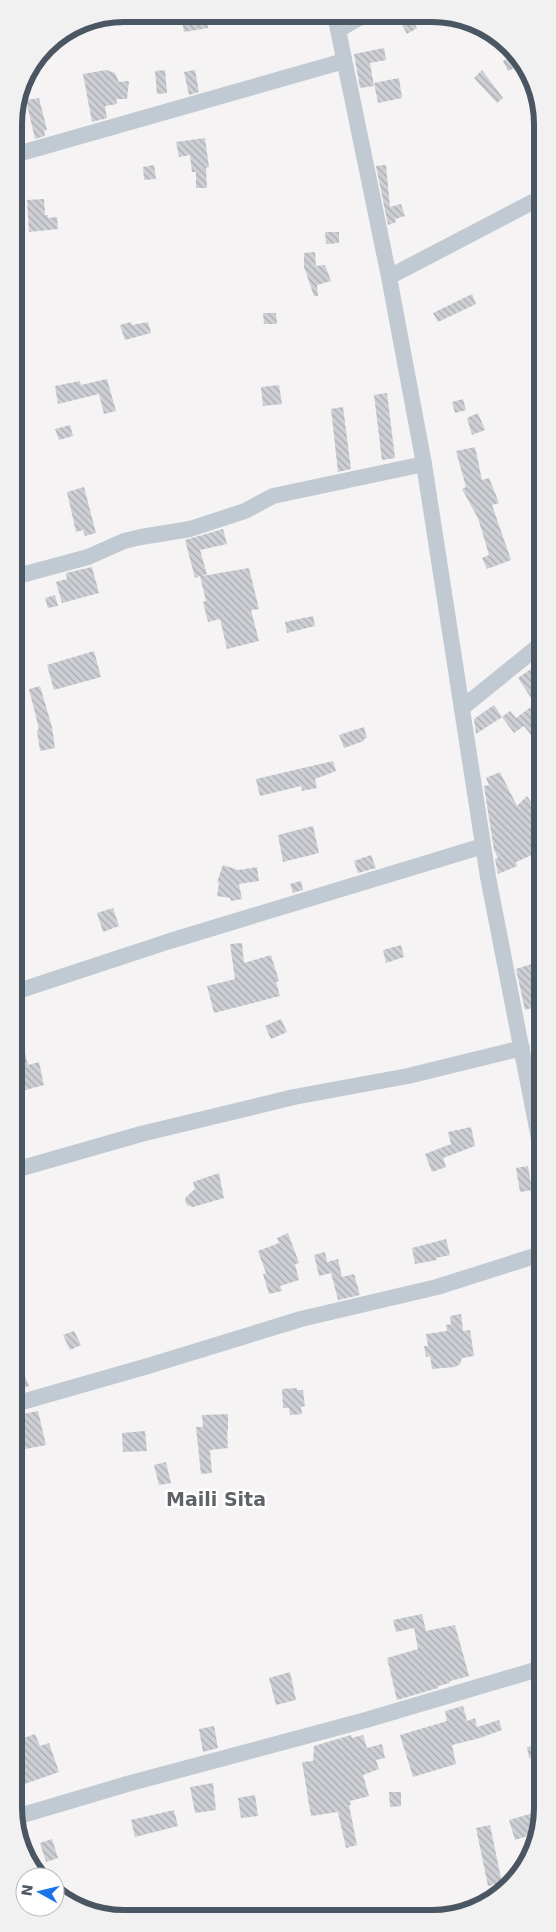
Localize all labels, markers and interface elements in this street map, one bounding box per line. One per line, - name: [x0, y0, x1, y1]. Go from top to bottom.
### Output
- district label: Maili Sita: [166, 1488, 266, 1510]
- north arrow: [15, 1867, 65, 1917]
- text: N: [18, 1883, 36, 1897]

